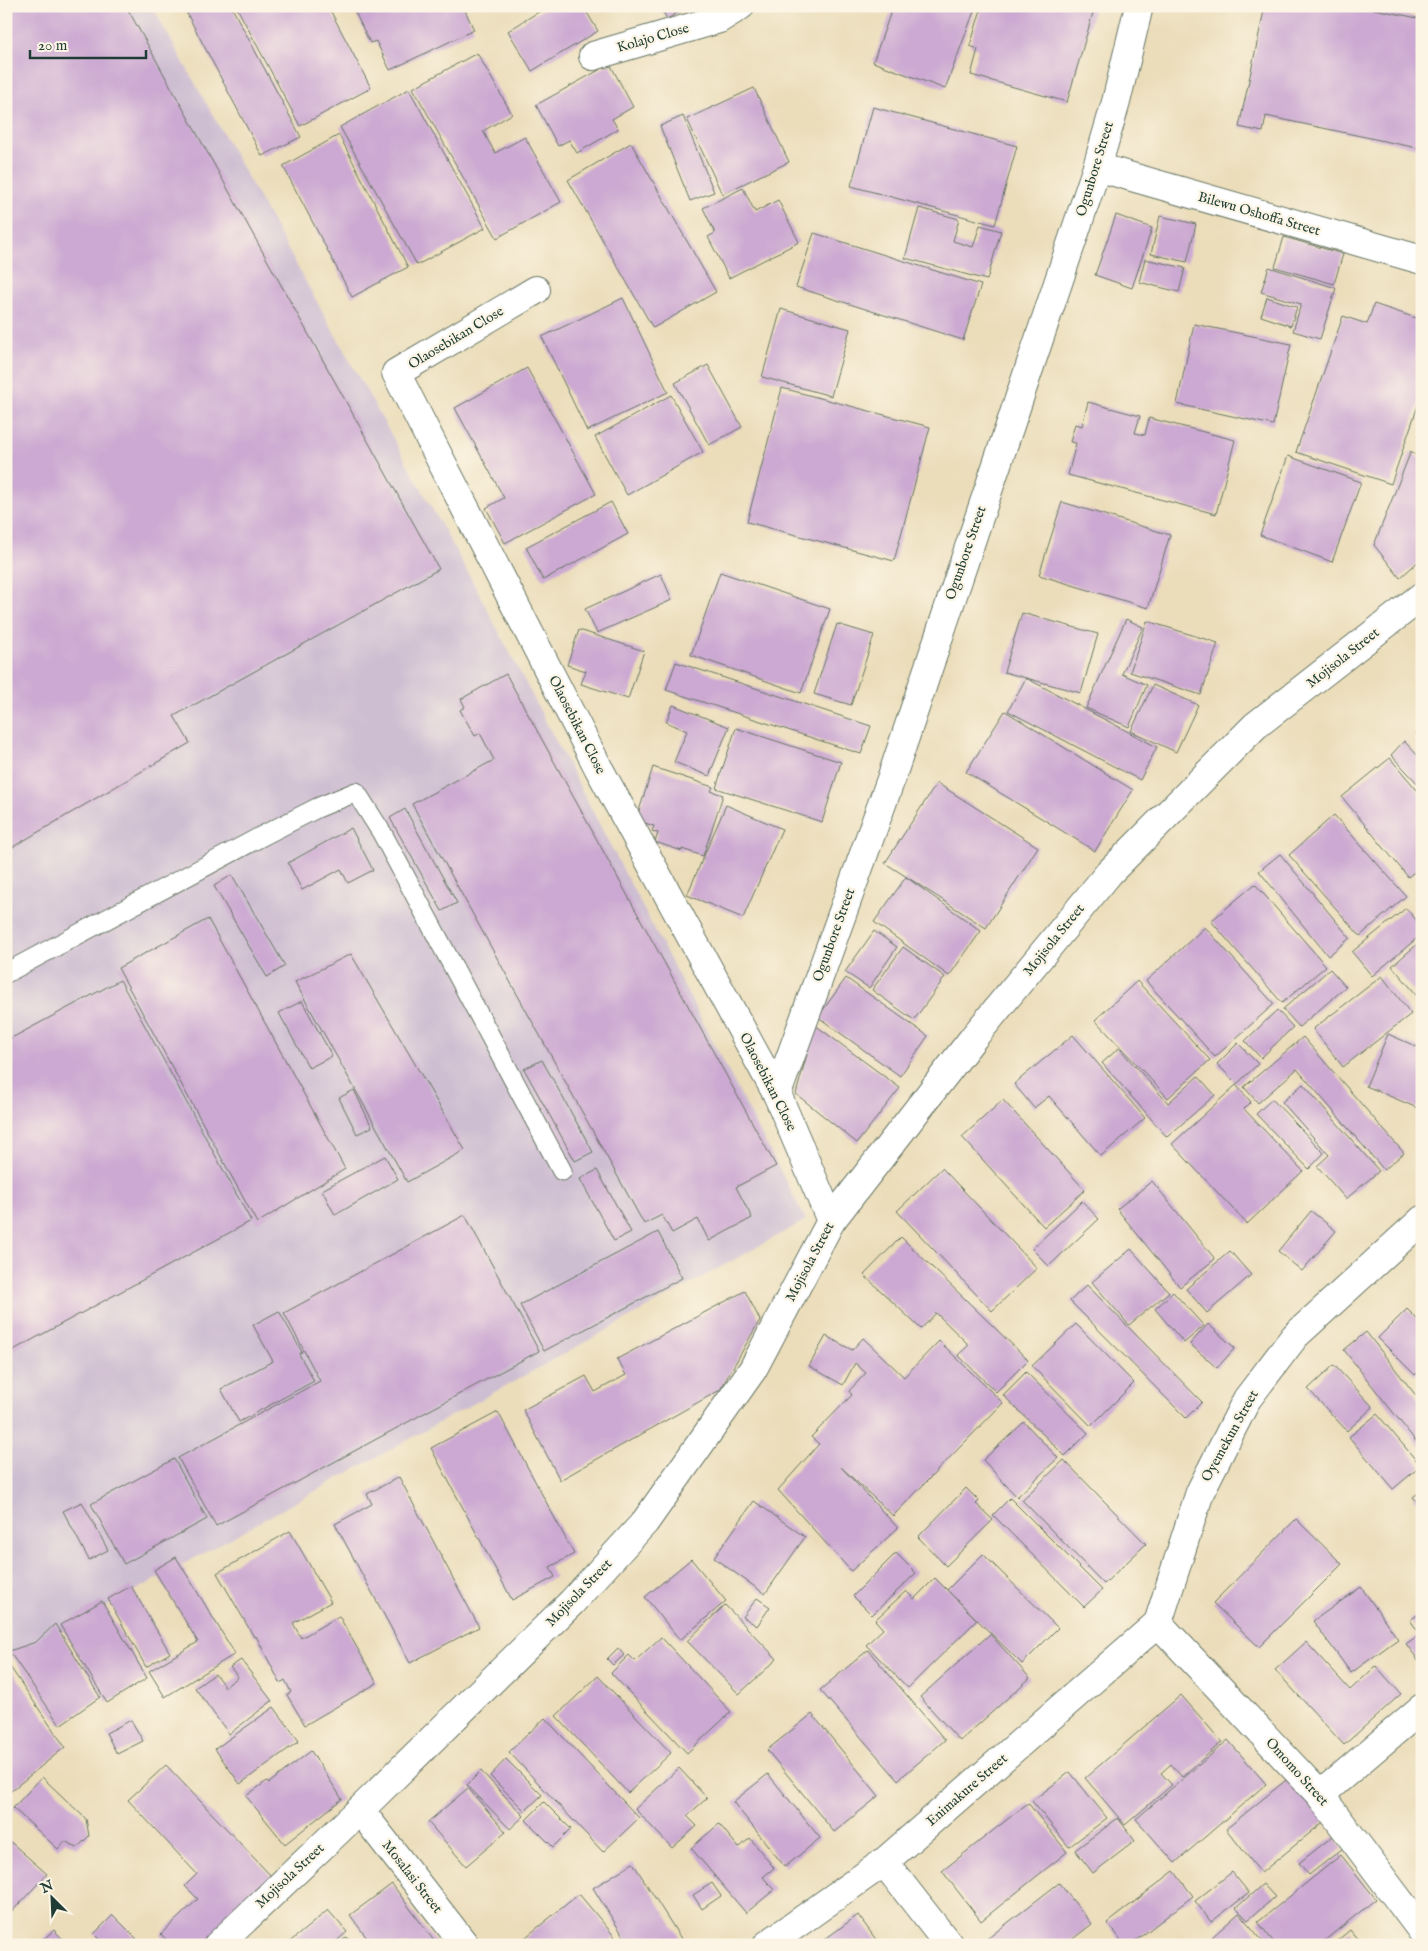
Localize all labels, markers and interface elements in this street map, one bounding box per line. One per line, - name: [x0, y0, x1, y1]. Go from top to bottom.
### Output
- street label: Kolajo Close: [615, 19, 692, 57]
- scale bar: [30, 28, 146, 60]
- text: 20 m: [38, 36, 68, 55]
- street label: Ogunbore Street: [1072, 119, 1118, 219]
- street label: Bilewu Oshoffa Street: [1196, 188, 1322, 240]
- street label: Olaosebikan Close: [405, 302, 508, 374]
- street label: Ogunbore Street: [941, 503, 991, 602]
- street label: Mojisola Street: [1303, 624, 1383, 692]
- street label: Olaosebikan Close: [544, 673, 610, 778]
- street label: Ogunbore Street: [809, 886, 859, 984]
- street label: Mojisola Street: [1019, 900, 1089, 980]
- street label: Olaosebikan Close: [735, 1030, 801, 1135]
- street label: Mojisola Street: [781, 1219, 839, 1305]
- street label: Oyemekun Street: [1197, 1387, 1263, 1485]
- street label: Mojisola Street: [542, 1555, 616, 1631]
- street label: Omomo Street: [1262, 1734, 1333, 1810]
- street label: Enimakure Street: [923, 1750, 1012, 1830]
- street label: Mosalasi Street: [378, 1837, 446, 1917]
- street label: Mojisola Street: [252, 1839, 328, 1912]
- north arrow: [28, 1874, 78, 1924]
- text: N: [37, 1876, 56, 1898]

